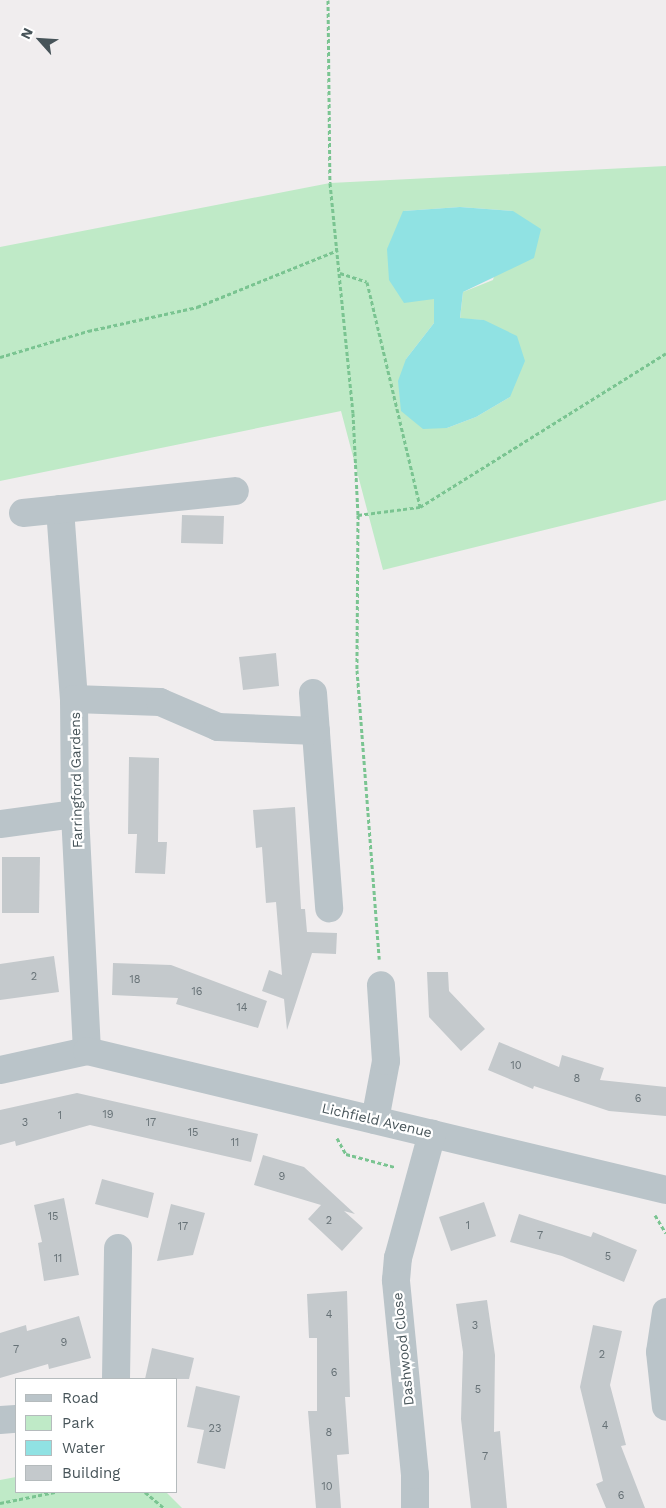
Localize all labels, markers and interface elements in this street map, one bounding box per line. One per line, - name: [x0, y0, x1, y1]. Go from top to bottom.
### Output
- north arrow: [15, 15, 65, 65]
- text: N: [17, 25, 36, 42]
- street label: Farringford Gardens: [66, 712, 86, 848]
- house number: 2: [31, 970, 37, 984]
- house number: 18: [129, 973, 141, 987]
- house number: 16: [192, 985, 202, 999]
- house number: 14: [236, 1001, 248, 1015]
- house number: 10: [510, 1059, 522, 1073]
- house number: 8: [574, 1072, 580, 1086]
- house number: 6: [635, 1092, 641, 1106]
- street label: Lichfield Avenue: [320, 1099, 434, 1141]
- house number: 19: [102, 1108, 114, 1122]
- house number: 1: [58, 1109, 62, 1123]
- house number: 3: [22, 1116, 28, 1130]
- house number: 17: [146, 1116, 156, 1130]
- house number: 15: [188, 1126, 198, 1140]
- house number: 11: [231, 1136, 239, 1150]
- house number: 9: [279, 1170, 285, 1184]
- house number: 15: [48, 1210, 58, 1224]
- house number: 2: [326, 1214, 332, 1228]
- house number: 1: [466, 1219, 470, 1233]
- house number: 17: [178, 1220, 188, 1234]
- house number: 7: [537, 1229, 543, 1243]
- house number: 5: [605, 1250, 611, 1264]
- house number: 11: [54, 1252, 62, 1266]
- street label: Dashwood Close: [389, 1292, 417, 1406]
- house number: 4: [326, 1308, 332, 1322]
- house number: 3: [472, 1319, 478, 1333]
- house number: 9: [61, 1336, 67, 1350]
- house number: 7: [13, 1343, 19, 1357]
- house number: 2: [599, 1348, 605, 1362]
- house number: 6: [331, 1366, 337, 1380]
- legend: [15, 1378, 178, 1493]
- house number: 5: [475, 1383, 481, 1397]
- text: Road: [62, 1389, 99, 1407]
- text: Park: [62, 1414, 94, 1432]
- house number: 4: [602, 1419, 608, 1433]
- house number: 23: [209, 1422, 221, 1436]
- house number: 8: [326, 1426, 332, 1440]
- text: Water: [62, 1439, 105, 1457]
- house number: 7: [482, 1450, 488, 1464]
- text: Building: [62, 1464, 120, 1482]
- house number: 10: [321, 1480, 333, 1494]
- house number: 6: [618, 1489, 624, 1503]

